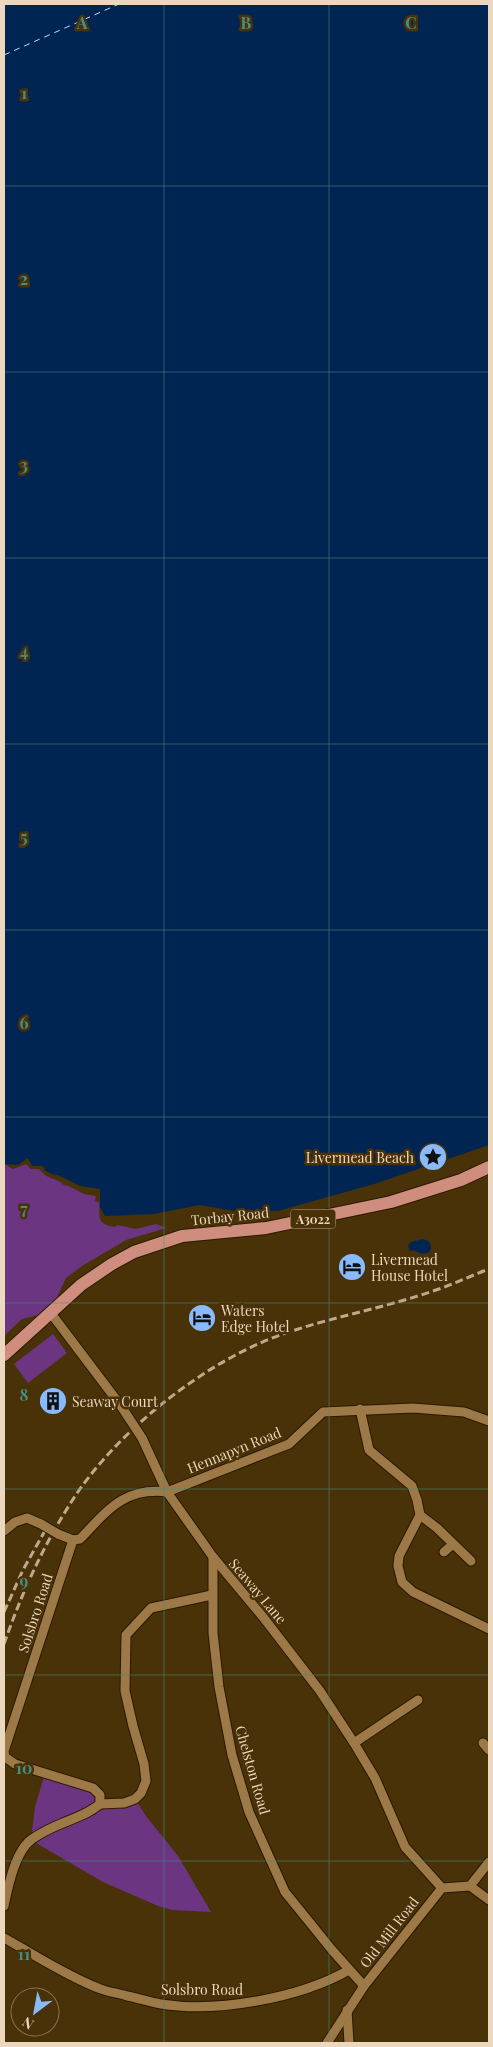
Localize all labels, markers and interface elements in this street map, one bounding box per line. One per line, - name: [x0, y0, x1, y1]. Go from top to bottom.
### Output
- text: A: [76, 12, 88, 33]
- text: B: [241, 12, 252, 33]
- text: C: [405, 12, 417, 33]
- text: 1: [21, 82, 27, 103]
- text: 2: [20, 268, 28, 289]
- text: 3: [20, 454, 28, 475]
- text: 4: [20, 640, 28, 661]
- text: 5: [20, 826, 28, 847]
- text: 6: [20, 1012, 29, 1033]
- place icon: Livermead Beach: [418, 1142, 448, 1172]
- place label: Livermead Beach: [306, 1148, 415, 1167]
- text: 7: [20, 1198, 28, 1219]
- street label: Torbay Road: [190, 1202, 270, 1230]
- road number: A3022: [290, 1210, 336, 1228]
- place label: Livermead House Hotel: [371, 1250, 448, 1285]
- hotel icon: Livermead House Hotel: [337, 1252, 367, 1282]
- place label: Waters Edge Hotel: [220, 1301, 290, 1336]
- hotel icon: Waters Edge Hotel: [187, 1303, 217, 1333]
- text: 8: [20, 1384, 29, 1405]
- building icon: Seaway Court: [38, 1386, 68, 1416]
- place label: Seaway Court: [72, 1392, 159, 1411]
- street label: Hennapyn Road: [184, 1422, 284, 1478]
- street label: Seaway Lane: [225, 1554, 291, 1628]
- text: 9: [20, 1570, 29, 1591]
- street label: Solsbro Road: [13, 1571, 57, 1655]
- street label: Chelston Road: [231, 1723, 275, 1817]
- text: 10: [16, 1757, 32, 1778]
- street label: Old Mill Road: [355, 1893, 423, 1971]
- text: 11: [18, 1943, 30, 1964]
- street label: Solsbro Road: [161, 1980, 243, 1999]
- north arrow: [10, 1987, 60, 2037]
- text: N: [19, 2013, 37, 2034]

